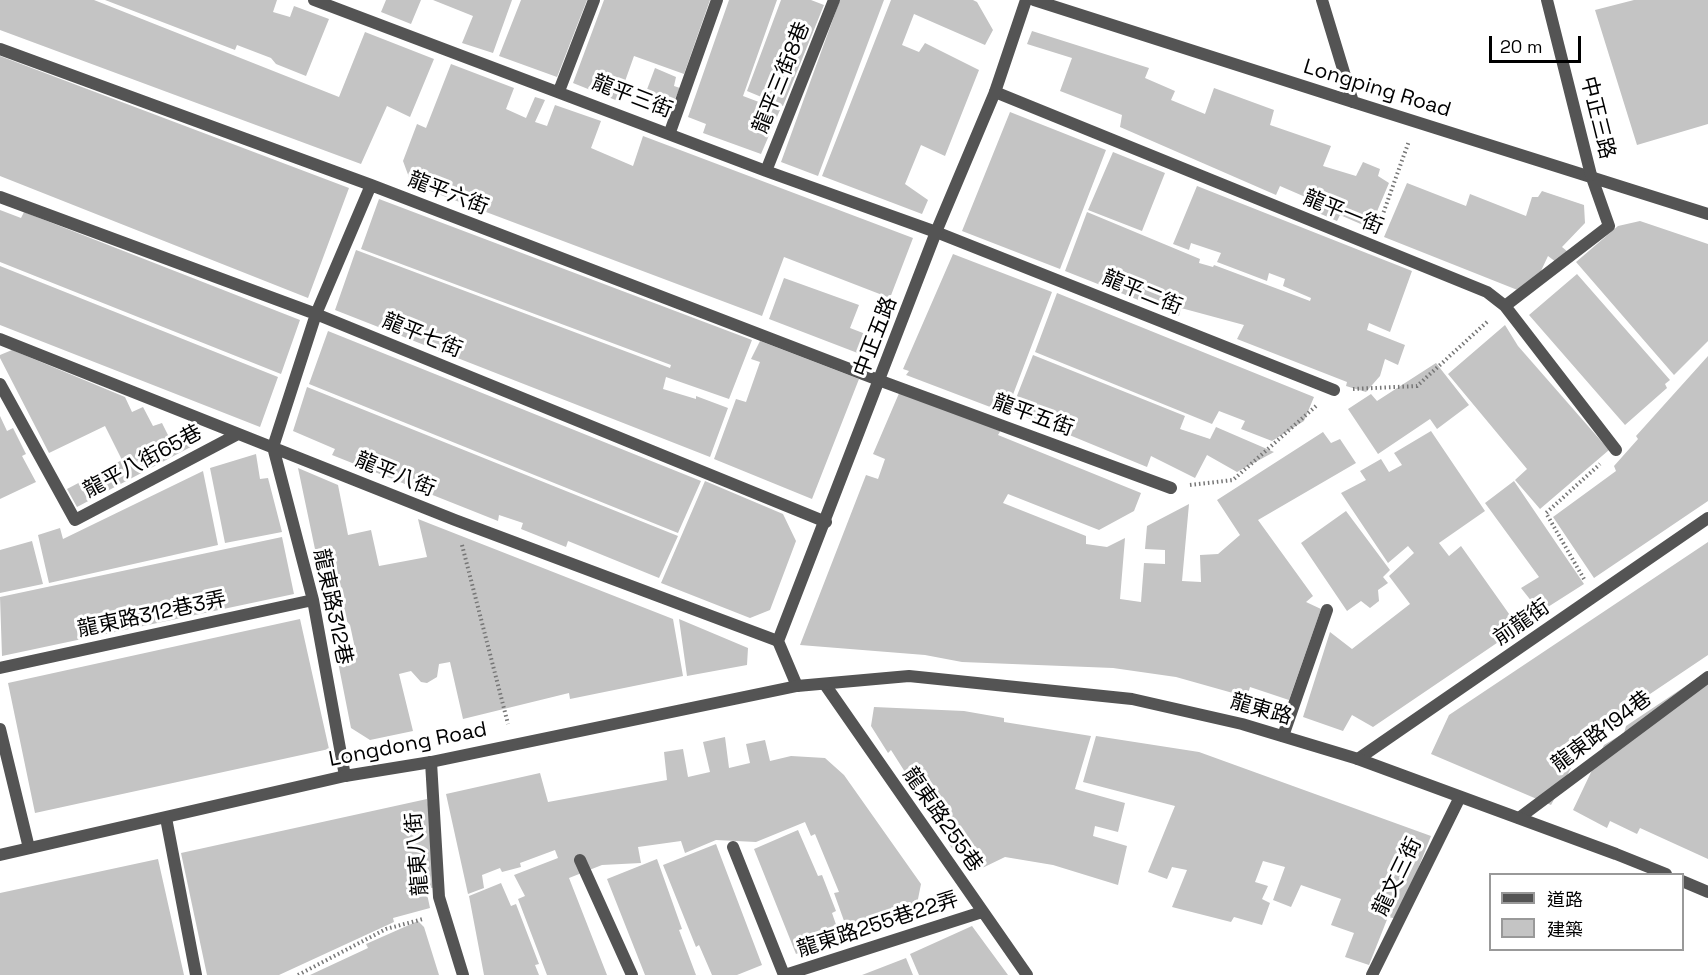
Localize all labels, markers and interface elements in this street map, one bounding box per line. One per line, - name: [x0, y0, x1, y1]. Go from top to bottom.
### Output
- street label: 龍平三街8巷: [748, 19, 816, 137]
- scale bar: [1492, 24, 1584, 62]
- text: 20 m: [1500, 35, 1543, 58]
- street label: Longping Road: [1300, 55, 1454, 123]
- street label: 龍平三街: [588, 70, 676, 124]
- street label: 中正三路: [1575, 74, 1619, 162]
- street label: 龍平六街: [404, 167, 492, 221]
- street label: 龍平一街: [1299, 186, 1387, 240]
- street label: 龍平二街: [1098, 266, 1186, 320]
- street label: 中正五路: [849, 293, 903, 381]
- street label: 龍平七街: [378, 309, 466, 363]
- street label: 龍平五街: [989, 390, 1077, 442]
- street label: 龍平八街65巷: [80, 420, 206, 504]
- street label: 龍平八街: [351, 448, 439, 502]
- street label: 龍東路312巷: [307, 547, 357, 667]
- street label: 龍東路312巷3弄: [75, 587, 229, 643]
- street label: 前龍街: [1489, 595, 1555, 651]
- street label: 龍東路194巷: [1547, 686, 1657, 778]
- street label: 龍東路: [1227, 689, 1295, 731]
- street label: Longdong Road: [327, 717, 489, 773]
- street label: 龍東路255巷: [897, 763, 987, 877]
- street label: 龍東八街: [402, 811, 434, 897]
- street label: 龍文三街: [1368, 834, 1428, 920]
- legend: [1489, 873, 1684, 951]
- street label: 龍東路255巷22弄: [794, 887, 962, 963]
- text: 道路: [1547, 888, 1583, 911]
- text: 建築: [1547, 918, 1583, 941]

